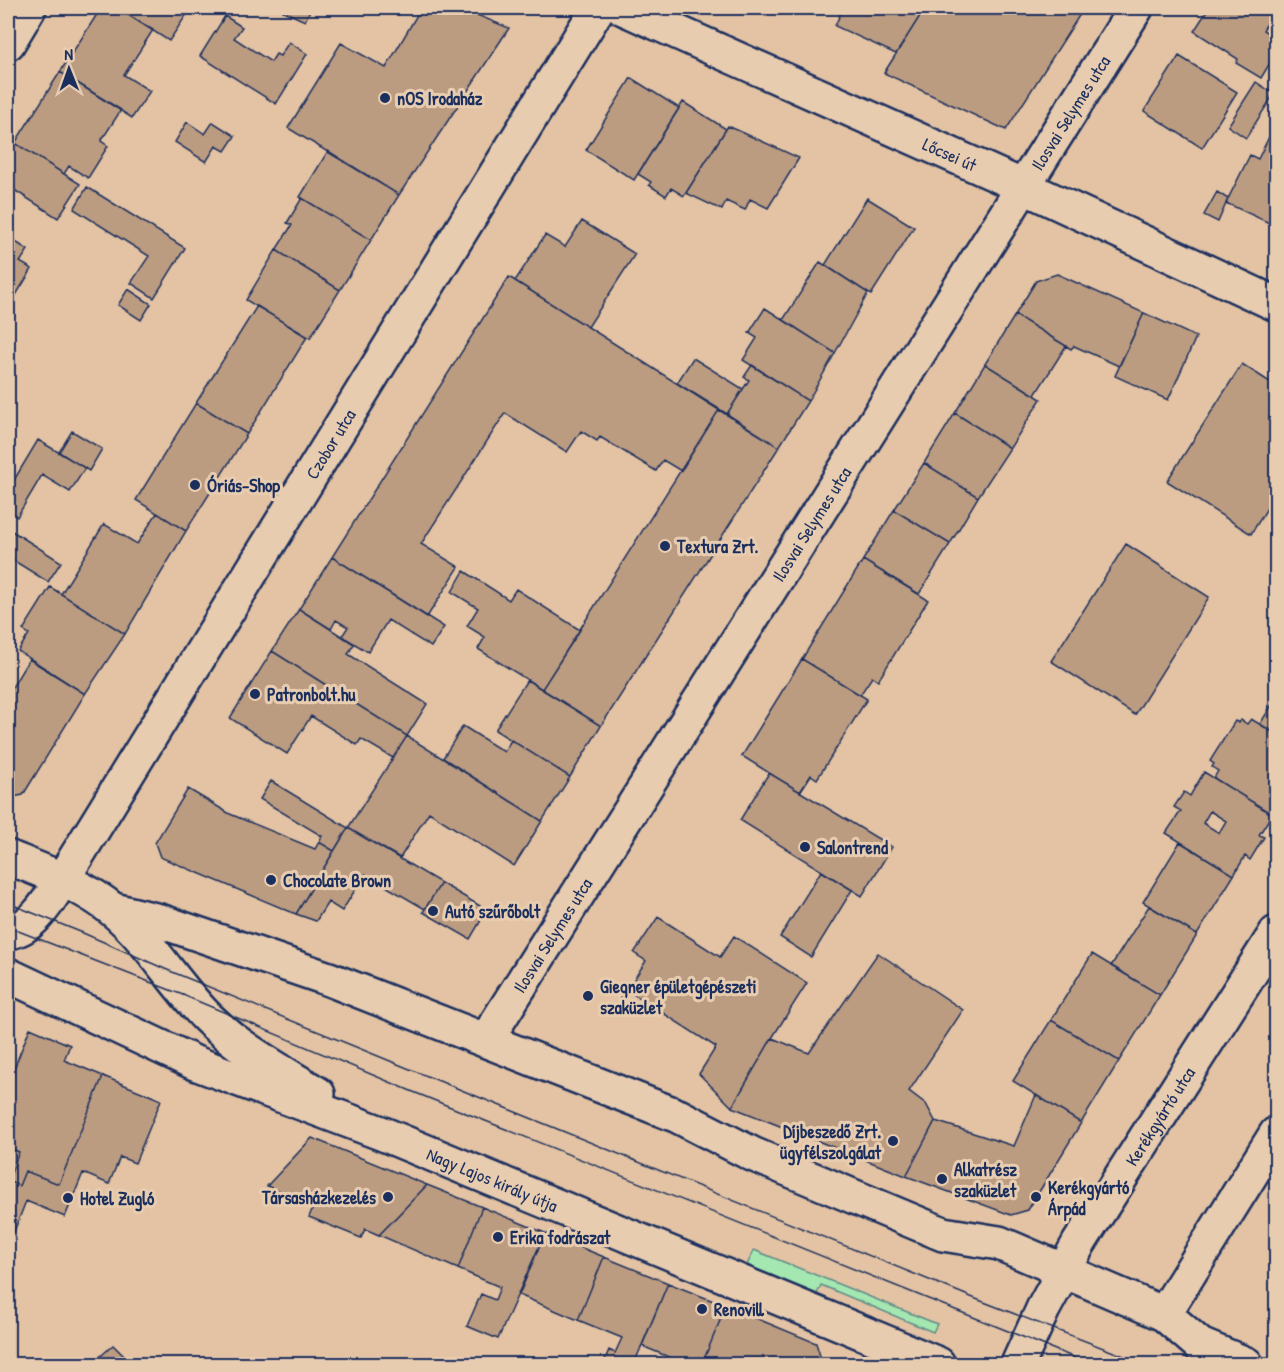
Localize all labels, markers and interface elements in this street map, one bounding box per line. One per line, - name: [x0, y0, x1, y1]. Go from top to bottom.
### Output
- north arrow: [39, 39, 99, 99]
- text: N: [64, 43, 74, 65]
- street label: Ilosvai Selymes utca: [1024, 50, 1116, 175]
- place label: nOS Irodaház: [397, 86, 483, 111]
- marker: nOS Irodaház: [378, 91, 392, 105]
- street label: Lőcsei út: [919, 131, 982, 177]
- street label: Czobor utca: [299, 404, 361, 484]
- street label: Ilosvai Selymes utca: [765, 462, 857, 586]
- place label: Óriás-Shop: [207, 473, 280, 499]
- marker: Óriás-Shop: [188, 478, 202, 492]
- place label: Textura Zrt.: [676, 534, 758, 559]
- marker: Textura Zrt.: [658, 539, 672, 553]
- place label: Patronbolt.hu: [267, 682, 356, 707]
- marker: Patronbolt.hu: [248, 687, 262, 701]
- place label: Salontrend: [817, 835, 888, 860]
- marker: Salontrend: [798, 840, 812, 854]
- place label: Chocolate Brown: [283, 868, 391, 893]
- marker: Chocolate Brown: [264, 873, 278, 887]
- street label: Ilosvai Selymes utca: [506, 873, 598, 997]
- place label: Autó szűrőbolt: [445, 899, 541, 924]
- marker: Autó szűrőbolt: [426, 904, 440, 918]
- place label: Giegner épületgépészeti szaküzlet: [600, 974, 757, 1020]
- marker: Giegner épületgépészeti szaküzlet: [581, 989, 595, 1003]
- street label: Kerékgyártó utca: [1119, 1062, 1200, 1170]
- place label: Díjbeszedő Zrt. ügyfélszolgálat: [780, 1119, 882, 1166]
- marker: Díjbeszedő Zrt. ügyfélszolgálat: [886, 1134, 900, 1148]
- street label: Nagy Lajos király útja: [423, 1141, 562, 1217]
- place label: Alkatrész szaküzlet: [954, 1157, 1017, 1203]
- marker: Alkatrész szaküzlet: [935, 1172, 949, 1186]
- place label: Kerékgyártó Árpád: [1048, 1175, 1130, 1222]
- place label: Társasházkezelés: [261, 1185, 376, 1210]
- place label: Hotel Zugló: [80, 1186, 155, 1212]
- marker: Társasházkezelés: [381, 1190, 395, 1204]
- marker: Kerékgyártó Árpád: [1029, 1190, 1043, 1204]
- marker: Hotel Zugló: [61, 1191, 75, 1205]
- place label: Erika fodrászat: [510, 1225, 611, 1250]
- marker: Erika fodrászat: [491, 1230, 505, 1244]
- place label: Renovill: [714, 1297, 765, 1322]
- marker: Renovill: [695, 1302, 709, 1316]

